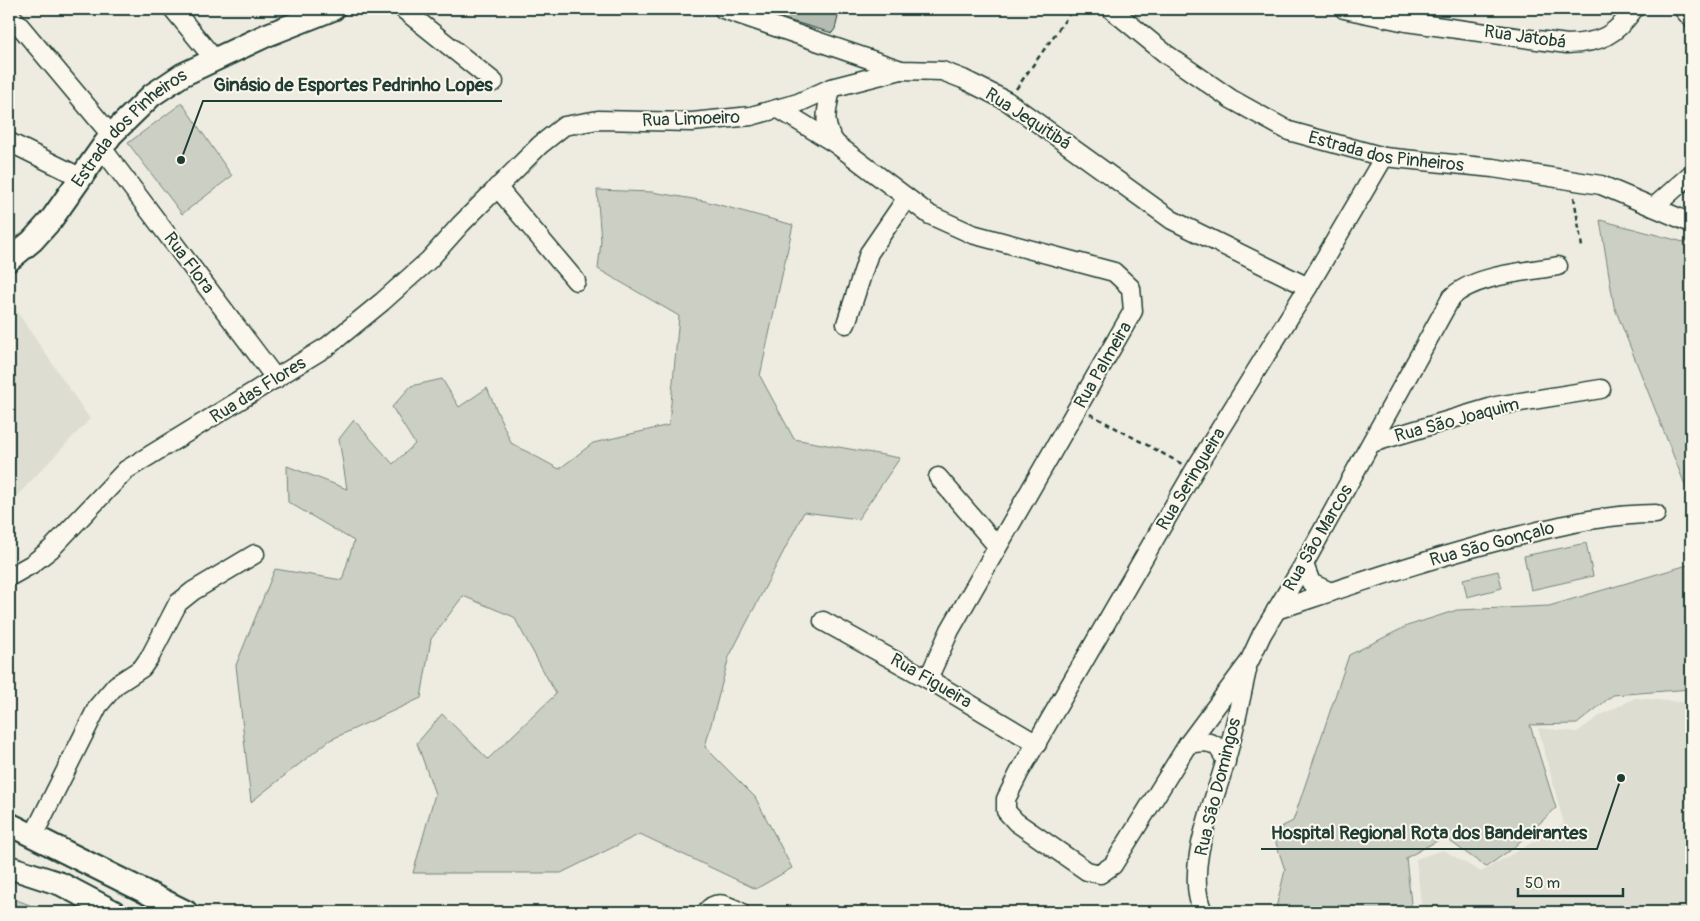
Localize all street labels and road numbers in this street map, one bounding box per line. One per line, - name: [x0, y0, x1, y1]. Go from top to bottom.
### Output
- street label: Rua Jatobá: [1483, 20, 1567, 54]
- street label: Estrada dos Pinheiros: [66, 63, 191, 192]
- street label: Rua Jequitibá: [981, 83, 1075, 155]
- street label: Rua Limoeiro: [642, 106, 741, 132]
- street label: Estrada dos Pinheiros: [1306, 125, 1465, 176]
- street label: Rua Flora: [158, 228, 220, 298]
- street label: Rua Palmeira: [1069, 317, 1137, 413]
- street label: Rua das Flores: [206, 351, 310, 429]
- street label: Rua São Joaquim: [1392, 392, 1522, 448]
- street label: Rua Seringueira: [1151, 423, 1231, 535]
- street label: Rua São Marcos: [1278, 480, 1358, 596]
- street label: Rua São Gonçalo: [1427, 516, 1557, 572]
- street label: Rua Figueira: [886, 648, 976, 714]
- street label: Rua São Domingos: [1190, 716, 1246, 858]

